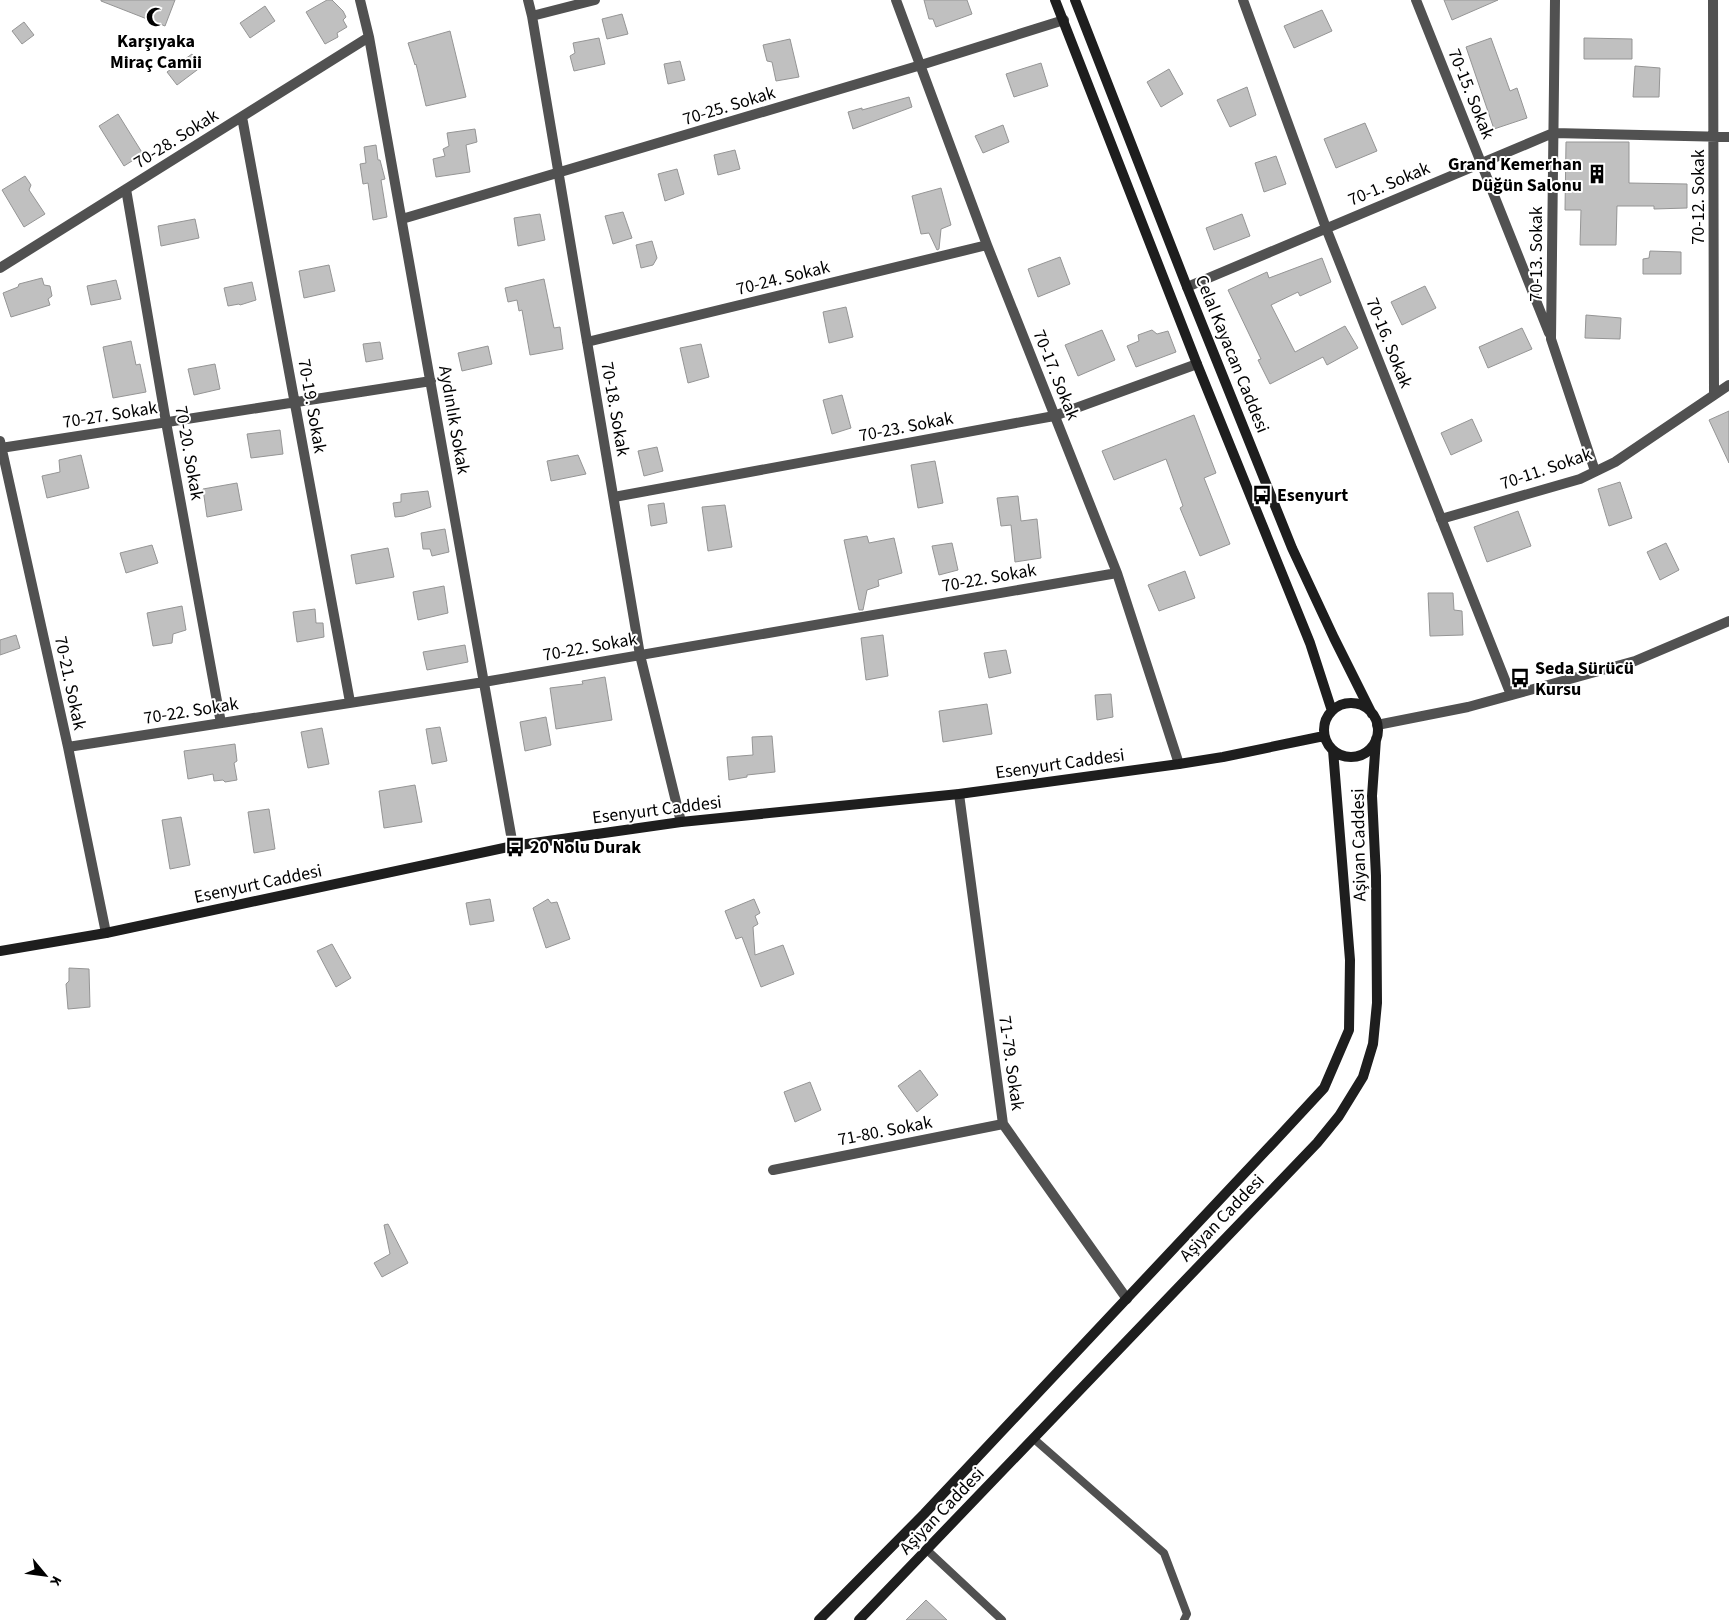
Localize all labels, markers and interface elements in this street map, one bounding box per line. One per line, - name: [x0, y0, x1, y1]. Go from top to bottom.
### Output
- mosque icon: Karşıyaka Miraç Camii: [145, 6, 167, 28]
- place label: Karşıyaka Miraç Camii: [110, 29, 202, 75]
- street label: 70-15. Sokak: [1442, 45, 1501, 143]
- street label: 70-25. Sokak: [680, 80, 778, 132]
- street label: 70-28. Sokak: [129, 103, 223, 175]
- street label: 70-12. Sokak: [1686, 149, 1711, 245]
- place label: Grand Kemerhan Düğün Salonu: [1448, 152, 1582, 198]
- street label: 70-1. Sokak: [1344, 156, 1434, 212]
- building icon: Grand Kemerhan Düğün Salonu: [1586, 163, 1608, 185]
- street label: 70-13. Sokak: [1524, 206, 1549, 302]
- street label: 70-24. Sokak: [734, 254, 832, 302]
- street label: Celal Kayacan Caddesi: [1189, 271, 1275, 437]
- street label: 70-16. Sokak: [1360, 294, 1419, 392]
- street label: 70-17. Sokak: [1027, 326, 1086, 424]
- street label: 70-19. Sokak: [291, 357, 333, 455]
- street label: 70-18. Sokak: [594, 360, 636, 458]
- street label: Aydınlık Sokak: [432, 364, 476, 476]
- street label: 70-27. Sokak: [61, 395, 159, 435]
- street label: 70-20. Sokak: [168, 404, 210, 502]
- street label: 70-23. Sokak: [857, 406, 955, 448]
- street label: 70-11. Sokak: [1497, 442, 1595, 496]
- place label: Esenyurt: [1277, 483, 1348, 508]
- bus stop icon: Esenyurt: [1251, 484, 1273, 506]
- street label: 70-22. Sokak: [940, 557, 1038, 599]
- street label: 70-22. Sokak: [541, 626, 639, 668]
- street label: 70-21. Sokak: [48, 634, 92, 732]
- place label: Seda Sürücü Kursu: [1535, 656, 1634, 702]
- bus stop icon: Seda Sürücü Kursu: [1509, 667, 1531, 689]
- street label: 70-22. Sokak: [142, 691, 240, 731]
- street label: Esenyurt Caddesi: [994, 743, 1126, 785]
- street label: Aşiyan Caddesi: [1346, 788, 1372, 902]
- street label: Esenyurt Caddesi: [591, 790, 723, 830]
- place label: 20 Nolu Durak: [530, 835, 641, 860]
- bus stop icon: 20 Nolu Durak: [504, 836, 526, 858]
- street label: Esenyurt Caddesi: [192, 858, 324, 910]
- street label: 71-79. Sokak: [992, 1014, 1030, 1112]
- street label: 71-80. Sokak: [836, 1110, 934, 1152]
- street label: Aşiyan Caddesi: [1174, 1169, 1270, 1267]
- street label: Aşiyan Caddesi: [894, 1462, 990, 1560]
- north arrow: [20, 1550, 70, 1600]
- text: K: [44, 1572, 66, 1590]

